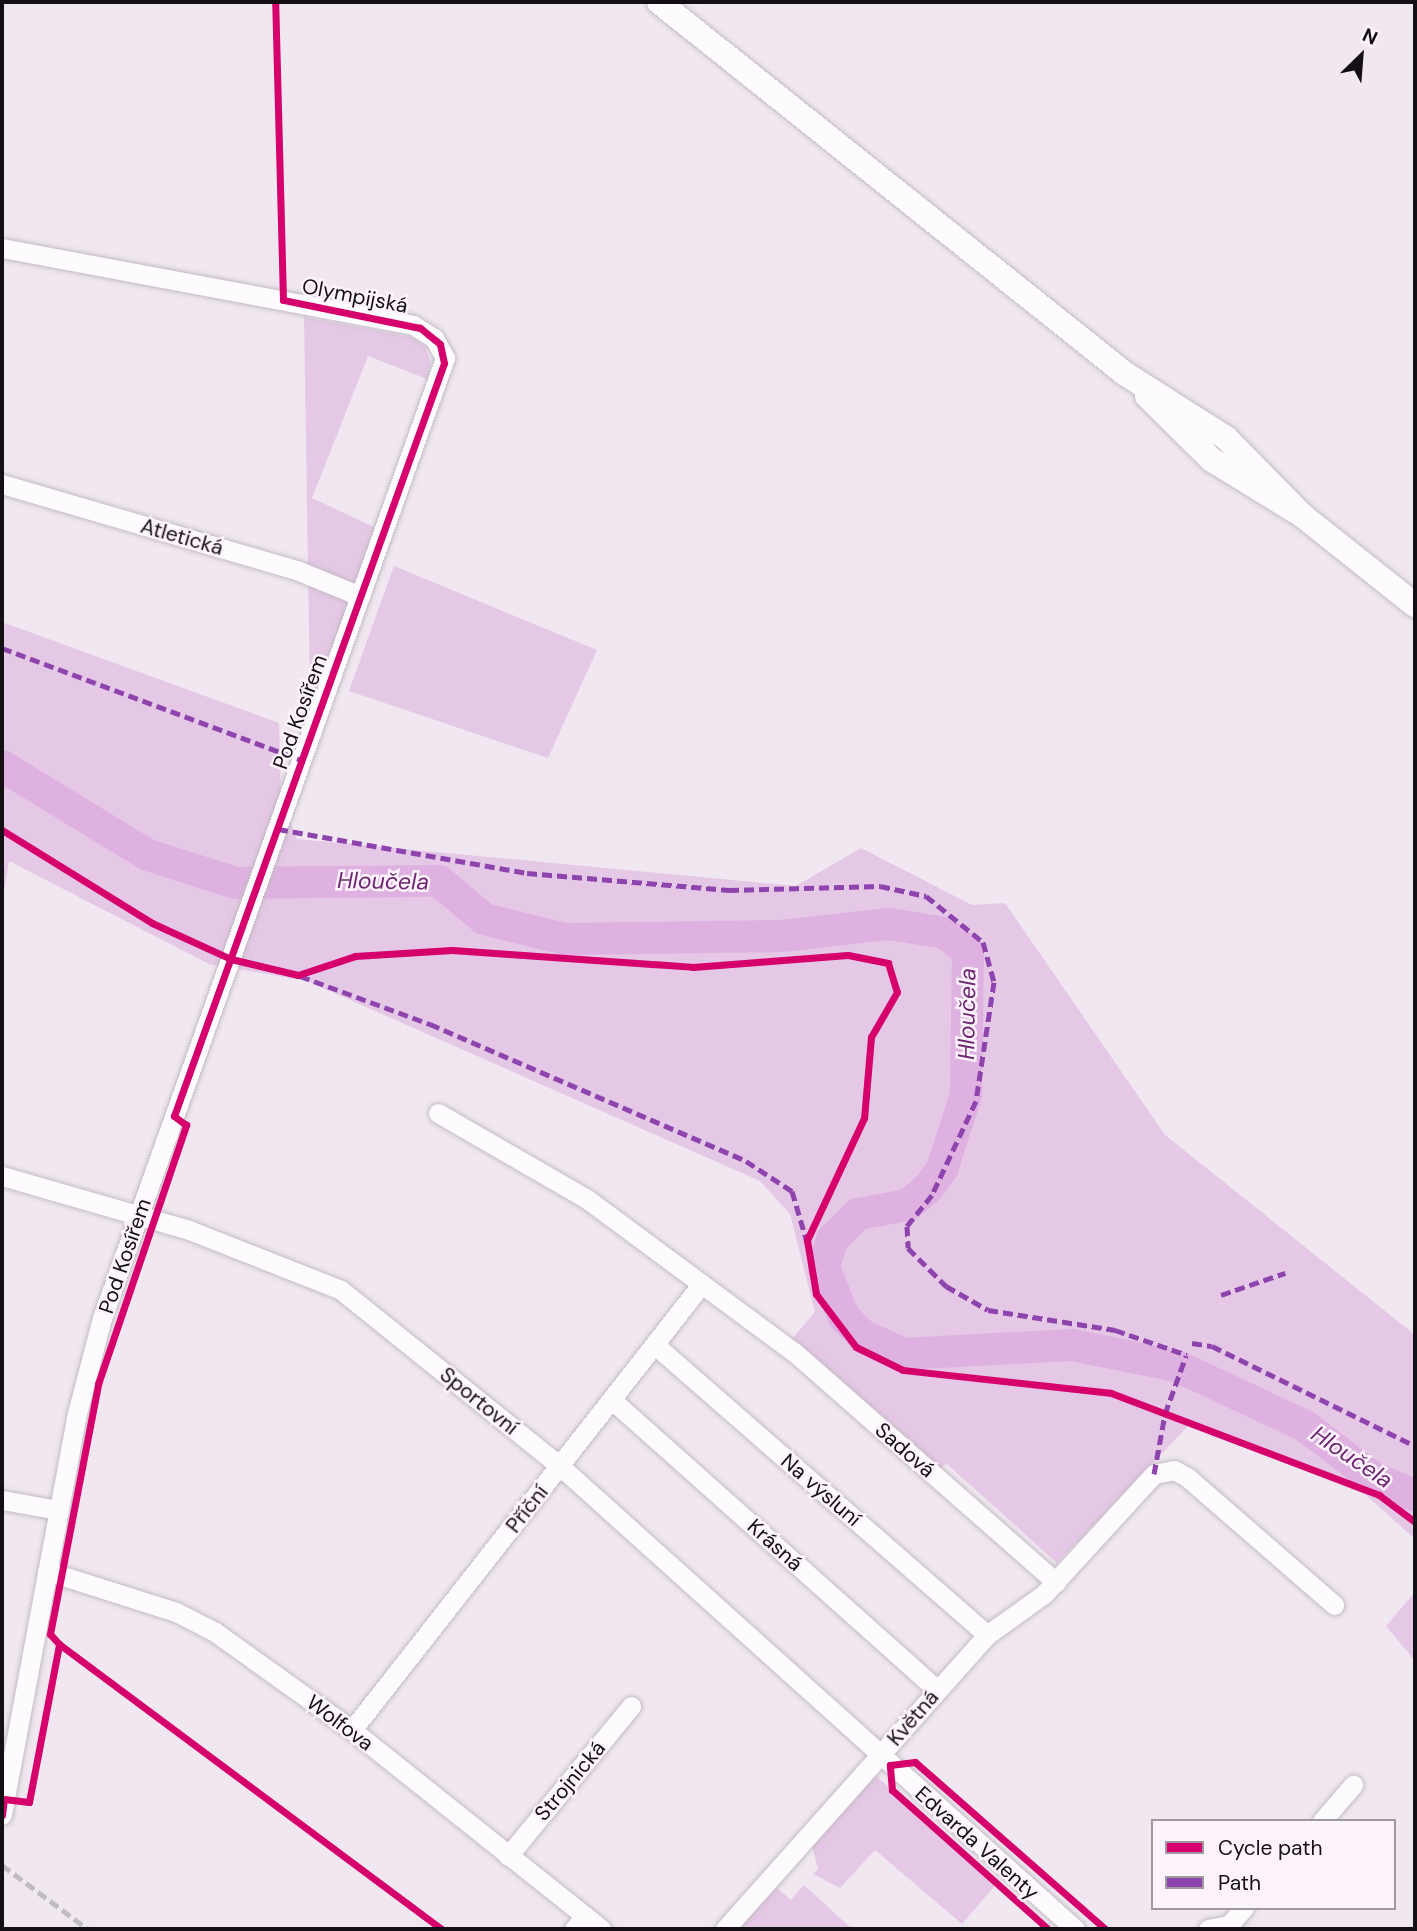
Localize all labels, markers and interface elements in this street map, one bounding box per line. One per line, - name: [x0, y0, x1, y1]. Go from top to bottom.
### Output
- north arrow: [1326, 21, 1396, 91]
- text: N: [1359, 22, 1382, 51]
- street label: Olympijská: [300, 273, 410, 319]
- street label: Atletická: [138, 513, 226, 561]
- street label: Pod Kosířem: [268, 651, 332, 773]
- water label: Hloučela: [337, 866, 429, 896]
- water label: Hloučela: [952, 968, 982, 1060]
- street label: Pod Kosířem: [94, 1195, 156, 1317]
- street label: Sportovní: [435, 1362, 523, 1440]
- street label: Sadová: [870, 1417, 940, 1483]
- water label: Hloučela: [1306, 1420, 1398, 1494]
- street label: Na výsluní: [776, 1448, 866, 1532]
- street label: Příční: [501, 1480, 553, 1538]
- street label: Krásná: [742, 1514, 808, 1576]
- street label: Květná: [882, 1685, 944, 1751]
- street label: Wolfova: [302, 1690, 378, 1756]
- street label: Strojnická: [529, 1736, 611, 1826]
- street label: Edvarda Valenty: [910, 1781, 1044, 1905]
- legend: [1151, 1819, 1396, 1910]
- text: Cycle path: [1218, 1834, 1323, 1862]
- text: Path: [1218, 1869, 1261, 1897]

